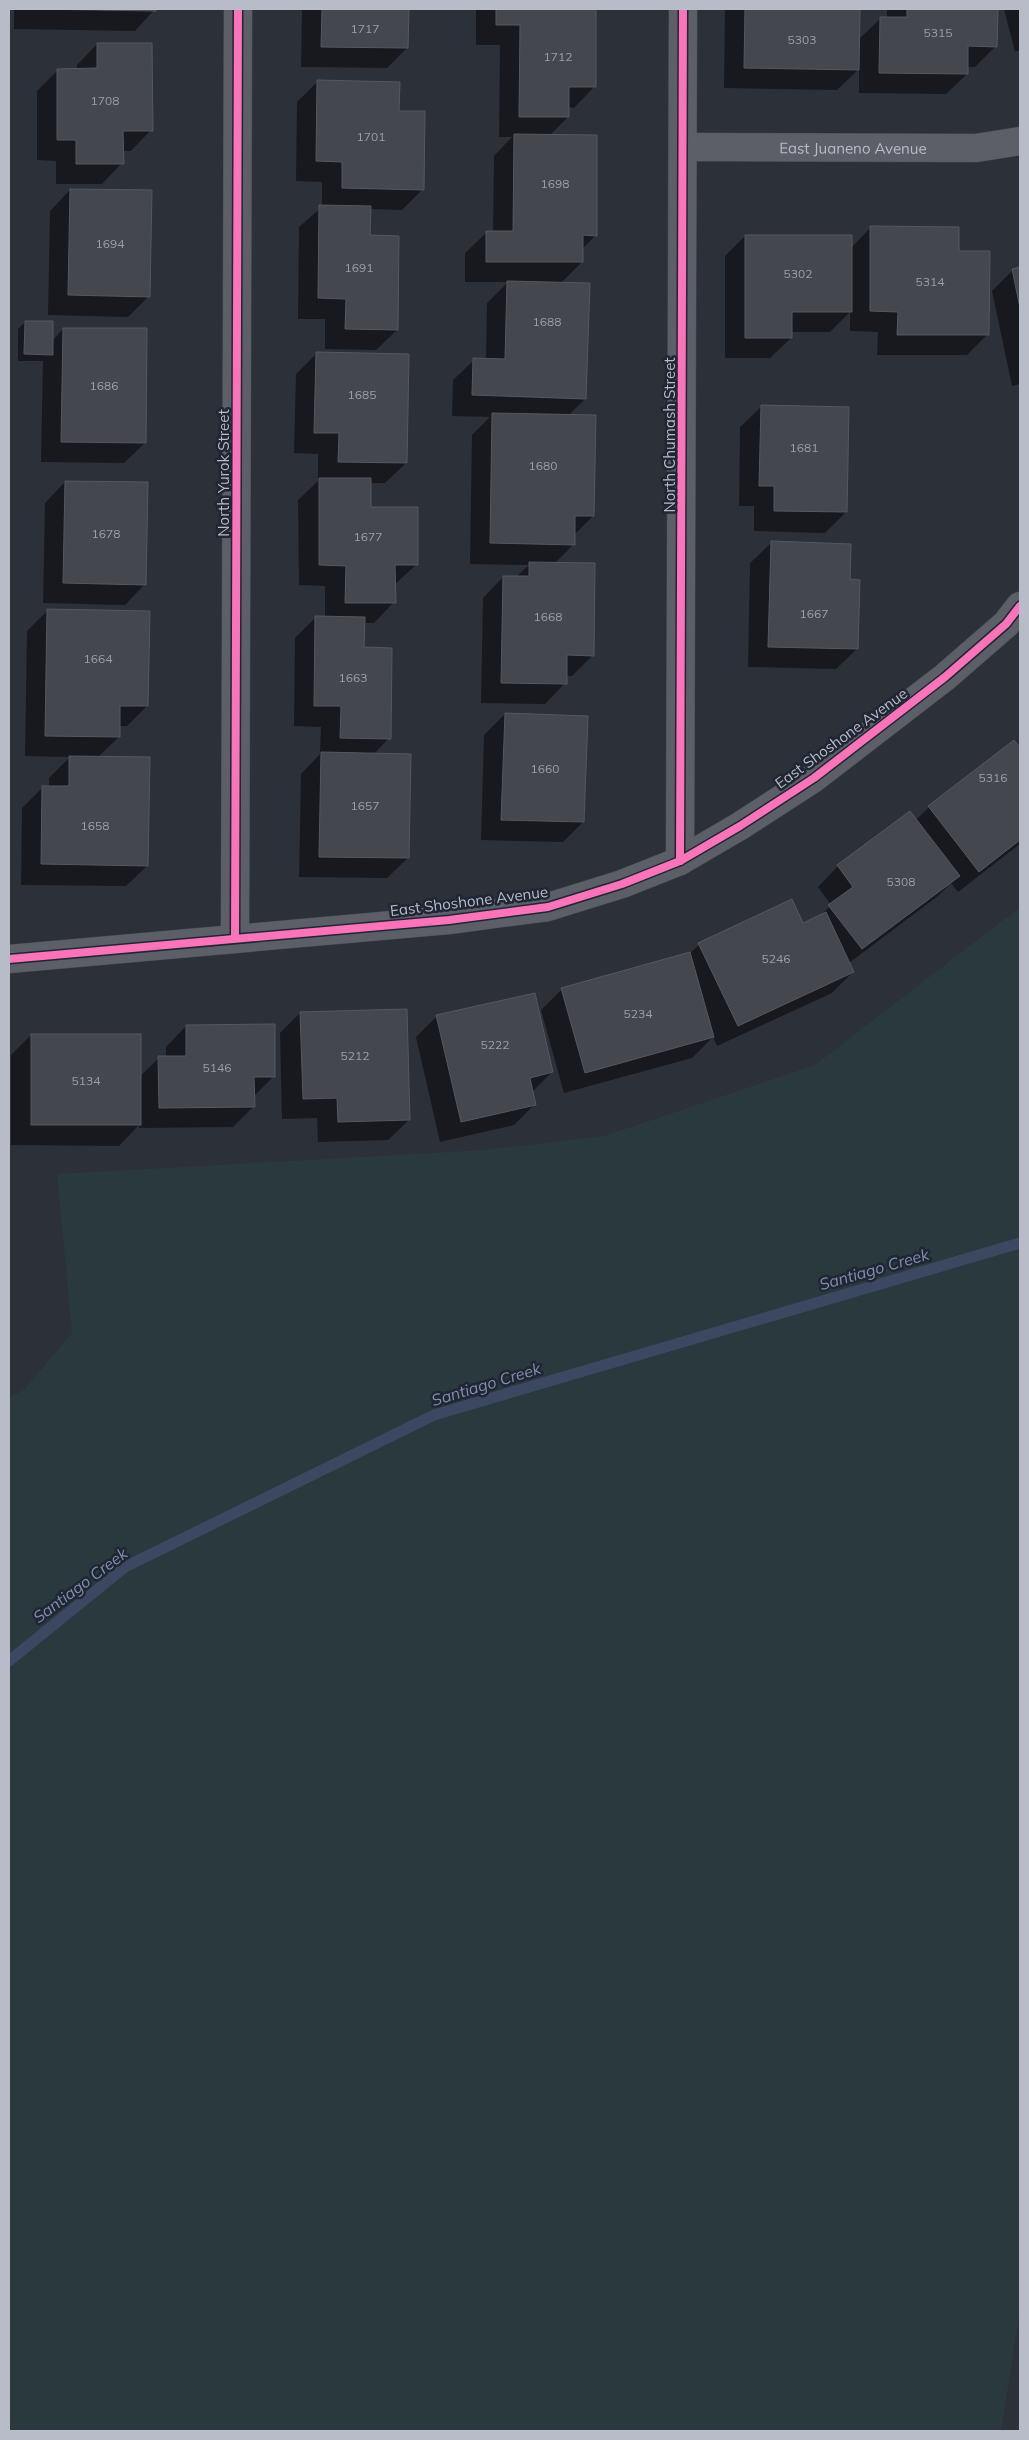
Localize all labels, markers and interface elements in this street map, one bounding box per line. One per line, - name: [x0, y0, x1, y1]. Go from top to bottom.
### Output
- house number: 1717: [351, 21, 379, 36]
- house number: 5315: [924, 25, 952, 40]
- house number: 5303: [788, 32, 816, 47]
- house number: 1712: [544, 49, 572, 64]
- house number: 1708: [91, 93, 119, 108]
- house number: 1701: [357, 129, 385, 144]
- street label: East Juaneno Avenue: [779, 138, 927, 157]
- house number: 1698: [541, 176, 569, 191]
- house number: 1694: [96, 236, 124, 251]
- house number: 1691: [345, 260, 373, 275]
- house number: 5302: [784, 266, 812, 281]
- house number: 5314: [916, 274, 944, 289]
- house number: 1688: [533, 314, 561, 329]
- street label: North Chumash Street: [660, 357, 679, 513]
- house number: 1686: [90, 378, 118, 393]
- house number: 1685: [348, 387, 376, 402]
- street label: North Yurok Street: [214, 409, 233, 537]
- house number: 1681: [790, 440, 818, 455]
- house number: 1680: [529, 458, 557, 473]
- house number: 1678: [92, 526, 120, 541]
- house number: 1677: [354, 529, 382, 544]
- house number: 1667: [800, 606, 828, 621]
- house number: 1668: [534, 609, 562, 624]
- house number: 1664: [84, 651, 112, 666]
- house number: 1663: [339, 670, 367, 685]
- street label: East Shoshone Avenue: [771, 684, 911, 792]
- house number: 1660: [531, 761, 559, 776]
- house number: 5316: [979, 770, 1007, 785]
- house number: 1657: [351, 798, 379, 813]
- house number: 1658: [81, 818, 109, 833]
- house number: 5308: [887, 874, 915, 889]
- street label: East Shoshone Avenue: [389, 882, 549, 920]
- house number: 5246: [762, 951, 790, 966]
- house number: 5234: [624, 1006, 652, 1021]
- house number: 5222: [481, 1037, 509, 1052]
- house number: 5212: [341, 1048, 369, 1063]
- house number: 5146: [203, 1060, 231, 1075]
- house number: 5134: [72, 1073, 100, 1088]
- water label: Santiago Creek: [817, 1244, 932, 1294]
- water label: Santiago Creek: [429, 1358, 544, 1410]
- water label: Santiago Creek: [29, 1542, 132, 1627]

